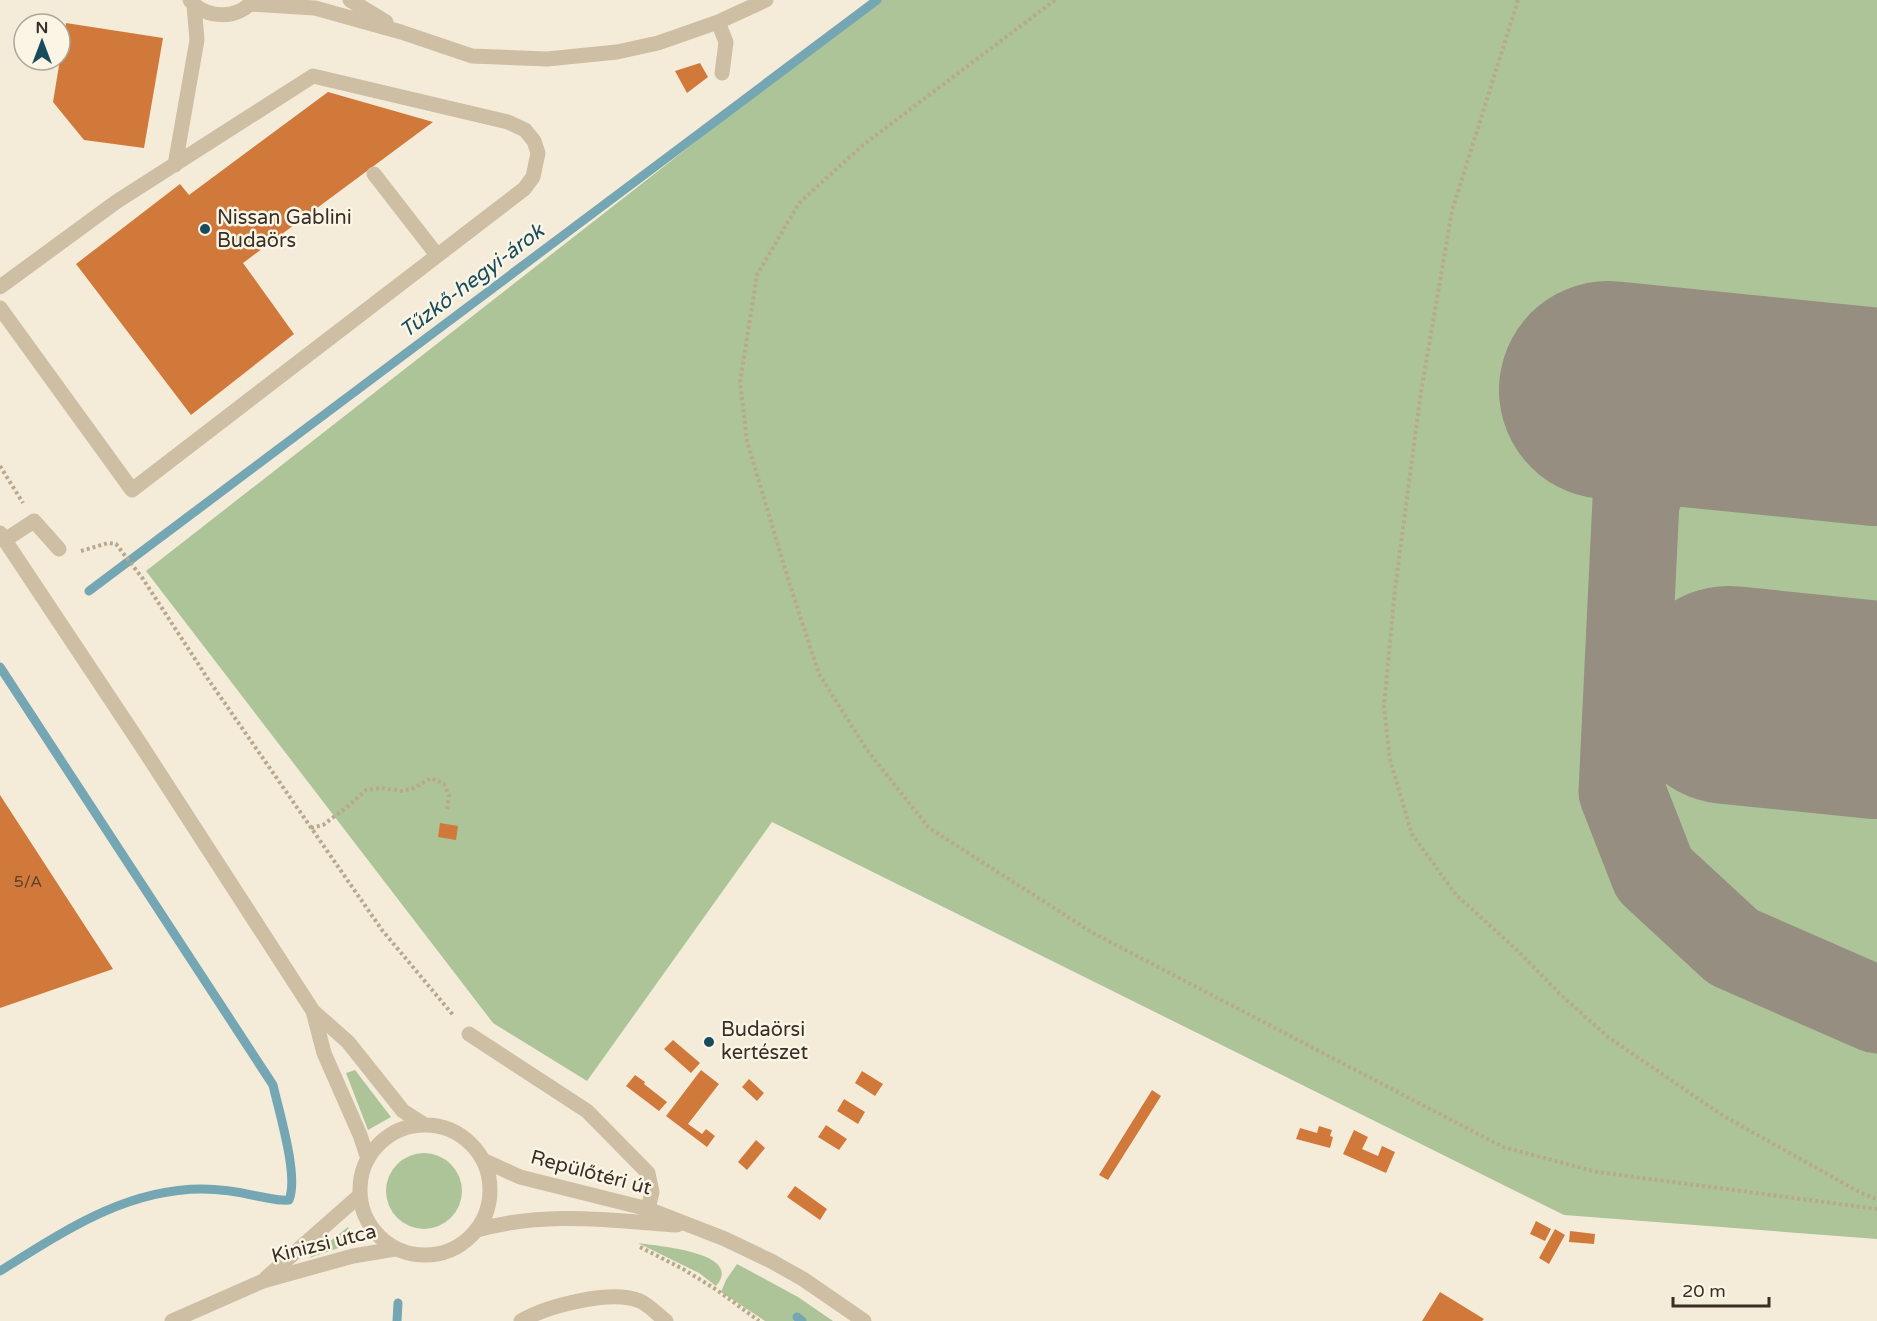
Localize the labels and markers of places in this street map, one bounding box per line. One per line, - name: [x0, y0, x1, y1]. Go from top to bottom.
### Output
- place label: Nissan Gablini Budaörs: [217, 206, 352, 253]
- marker: Nissan Gablini Budaörs: [198, 222, 212, 236]
- place label: Budaörsi kertészet: [721, 1018, 808, 1065]
- marker: Budaörsi kertészet: [702, 1035, 716, 1049]

